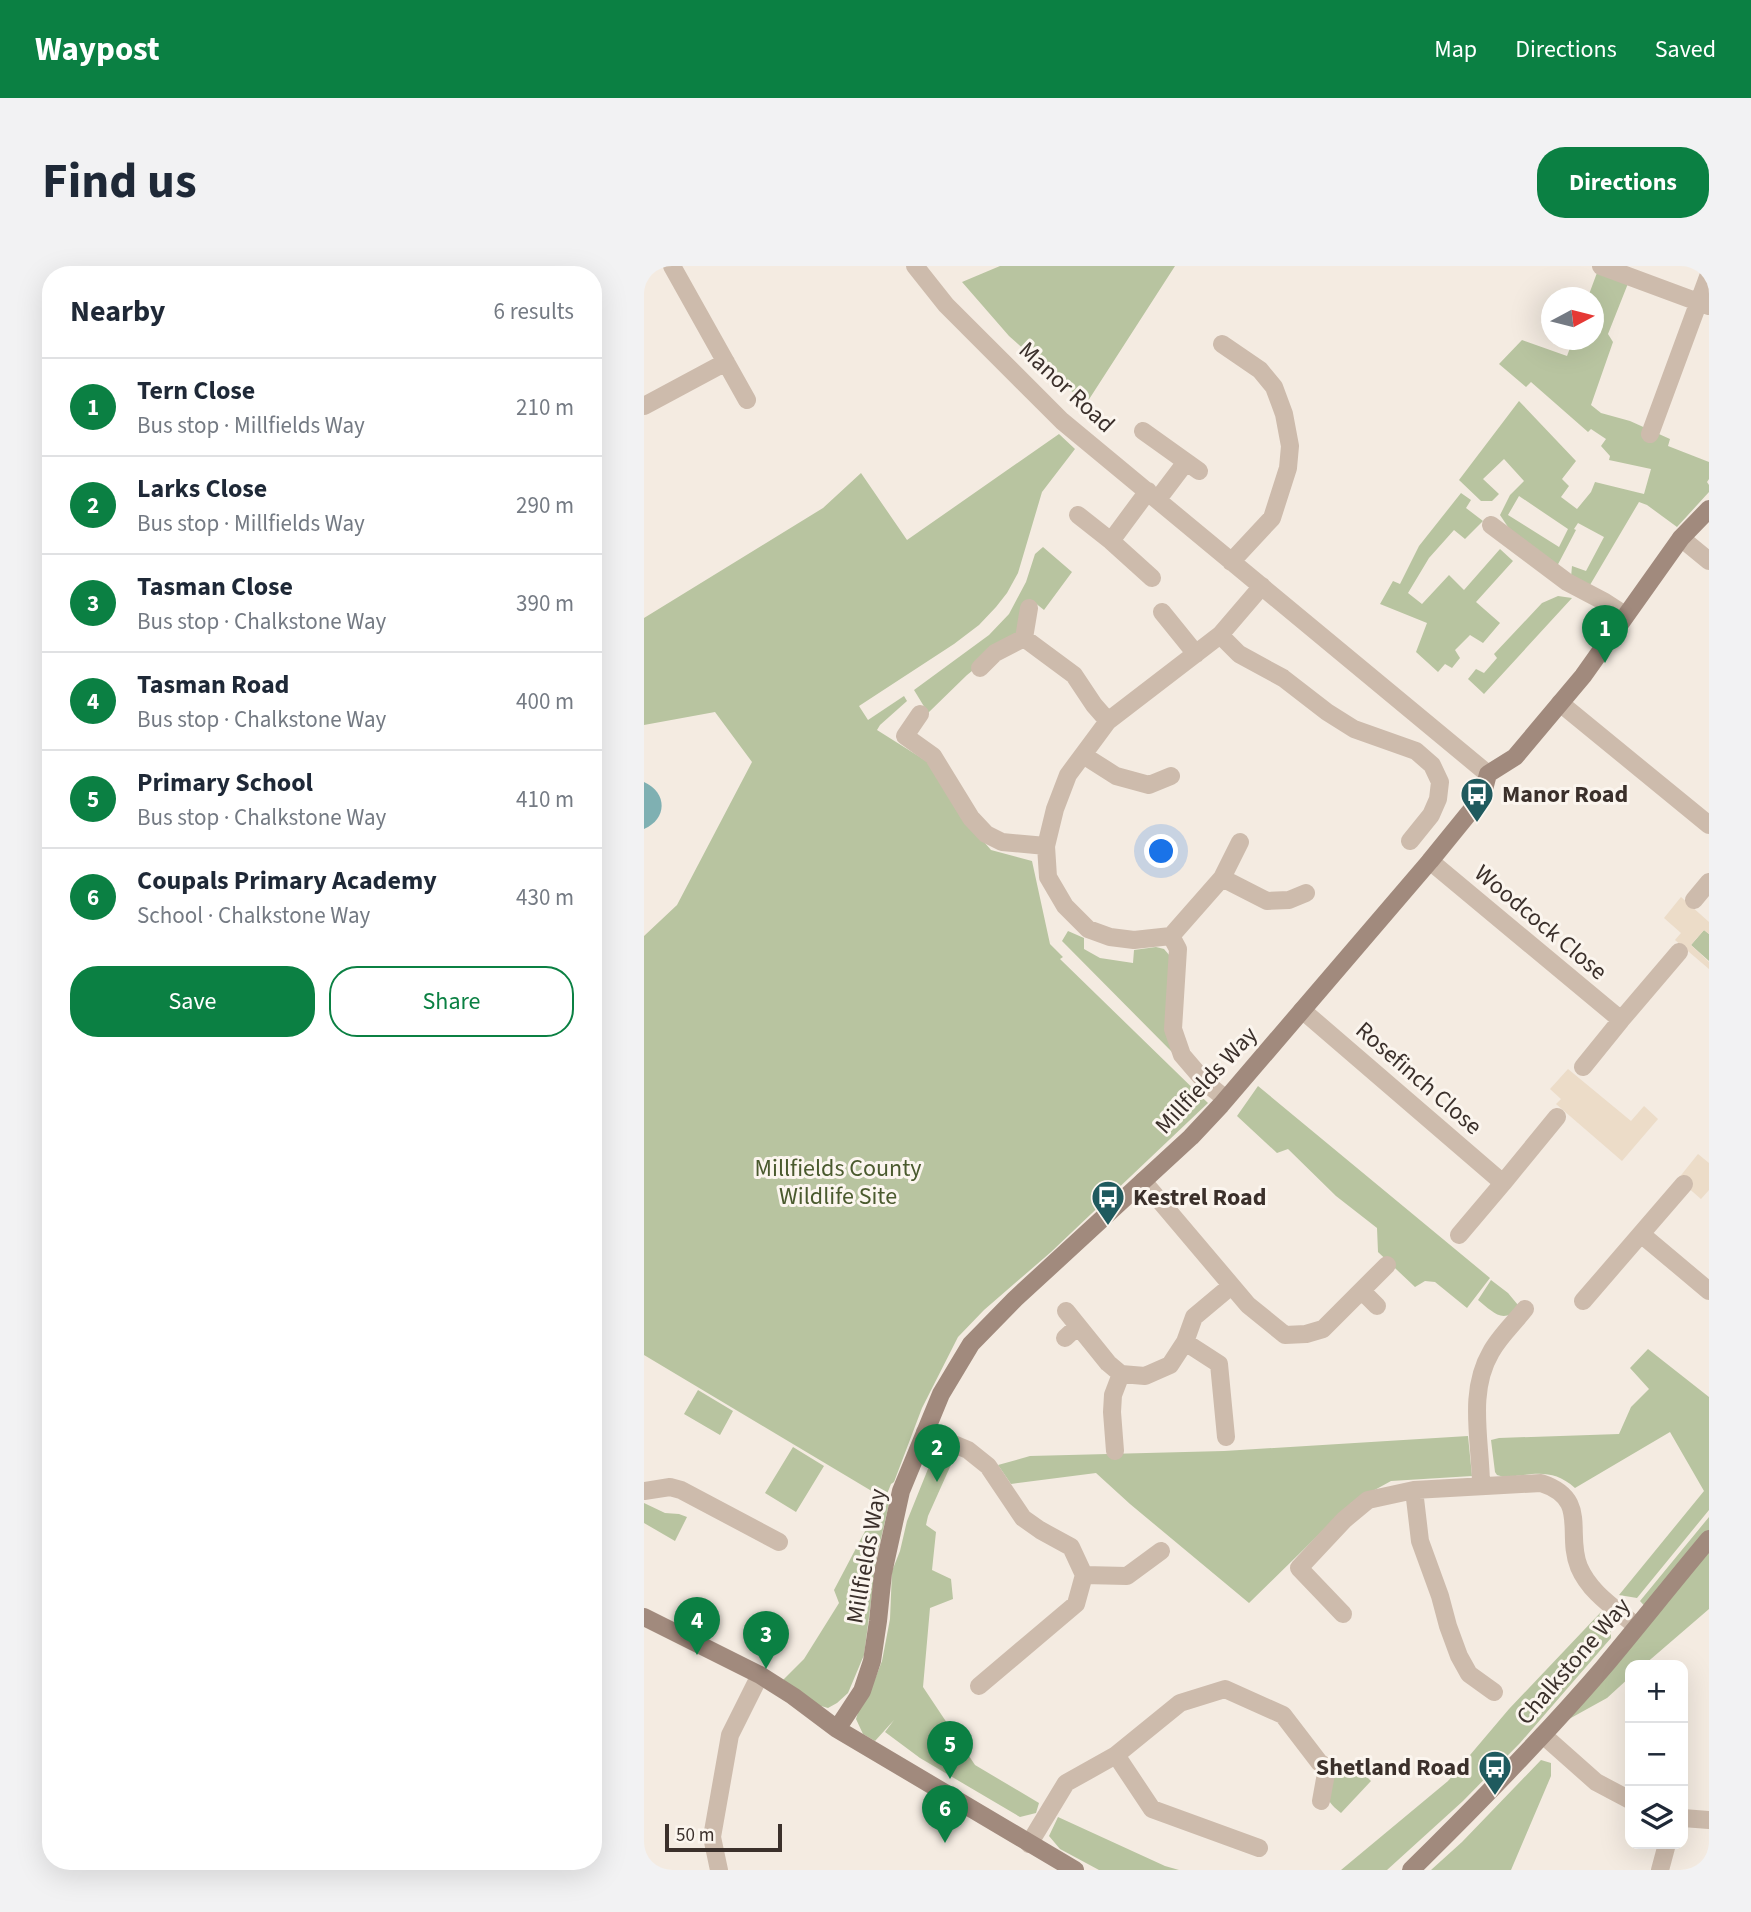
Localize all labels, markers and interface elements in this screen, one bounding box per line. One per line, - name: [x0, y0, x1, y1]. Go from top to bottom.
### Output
- text: Waypost: [35, 26, 160, 73]
- text: Map: [1434, 32, 1477, 67]
- text: Directions: [1515, 32, 1617, 67]
- text: Saved: [1655, 32, 1716, 67]
- text: Find us: [42, 147, 197, 217]
- button: Directions: [1537, 147, 1709, 218]
- north arrow: [1541, 287, 1604, 350]
- text: Nearby: [70, 290, 165, 333]
- text: 6 results: [494, 295, 574, 328]
- street label: Manor Road: [1011, 334, 1123, 441]
- text: Tern Close: [137, 372, 255, 409]
- text: 1: [87, 391, 99, 424]
- text: 210 m: [516, 391, 574, 424]
- text: Bus stop · Millfields Way: [137, 409, 365, 442]
- text: Larks Close: [137, 470, 267, 507]
- text: 2: [87, 489, 99, 522]
- text: 290 m: [516, 489, 574, 522]
- text: Bus stop · Millfields Way: [137, 507, 365, 540]
- text: Tasman Close: [137, 568, 293, 605]
- text: 3: [87, 587, 99, 620]
- text: 390 m: [516, 587, 574, 620]
- text: Bus stop · Chalkstone Way: [137, 605, 386, 638]
- pin: 1: [1582, 605, 1628, 663]
- text: Tasman Road: [137, 666, 290, 703]
- text: 4: [87, 685, 99, 718]
- text: 400 m: [516, 685, 574, 718]
- text: Bus stop · Chalkstone Way: [137, 703, 386, 736]
- text: Primary School: [137, 764, 313, 801]
- bus stop icon: Manor Road: [1458, 775, 1496, 824]
- place label: Manor Road: [1502, 777, 1628, 812]
- text: 5: [87, 783, 99, 816]
- text: 410 m: [516, 783, 574, 816]
- text: Bus stop · Chalkstone Way: [137, 801, 386, 834]
- your location: [1144, 834, 1178, 868]
- street label: Woodcock Close: [1467, 856, 1615, 989]
- text: Coupals Primary Academy: [137, 862, 437, 899]
- text: 6: [87, 881, 99, 914]
- text: 430 m: [516, 881, 574, 914]
- text: School · Chalkstone Way: [137, 899, 370, 932]
- button: Save: [70, 966, 315, 1037]
- button: Share: [329, 966, 574, 1037]
- street label: Rosefinch Close: [1348, 1013, 1490, 1143]
- street label: Millfields Way: [1147, 1018, 1266, 1142]
- park label: Millfields County Wildlife Site: [755, 1151, 921, 1214]
- bus stop icon: Kestrel Road: [1089, 1178, 1127, 1227]
- place label: Kestrel Road: [1133, 1180, 1266, 1215]
- pin: 2: [914, 1424, 960, 1482]
- street label: Millfields Way: [837, 1486, 896, 1626]
- street label: Chalkstone Way: [1508, 1590, 1639, 1733]
- pin: 4: [674, 1597, 720, 1655]
- pin: 3: [743, 1611, 789, 1669]
- map controls: [1625, 1660, 1688, 1849]
- button: +: [1625, 1660, 1688, 1723]
- pin: 5: [927, 1721, 973, 1779]
- button: −: [1625, 1723, 1688, 1786]
- bus stop icon: Shetland Road: [1476, 1748, 1514, 1797]
- place label: Shetland Road: [1316, 1750, 1470, 1785]
- pin: 6: [922, 1785, 968, 1843]
- button: layers: [1625, 1786, 1688, 1849]
- scale bar: [665, 1821, 782, 1853]
- text: 50 m: [676, 1822, 714, 1849]

